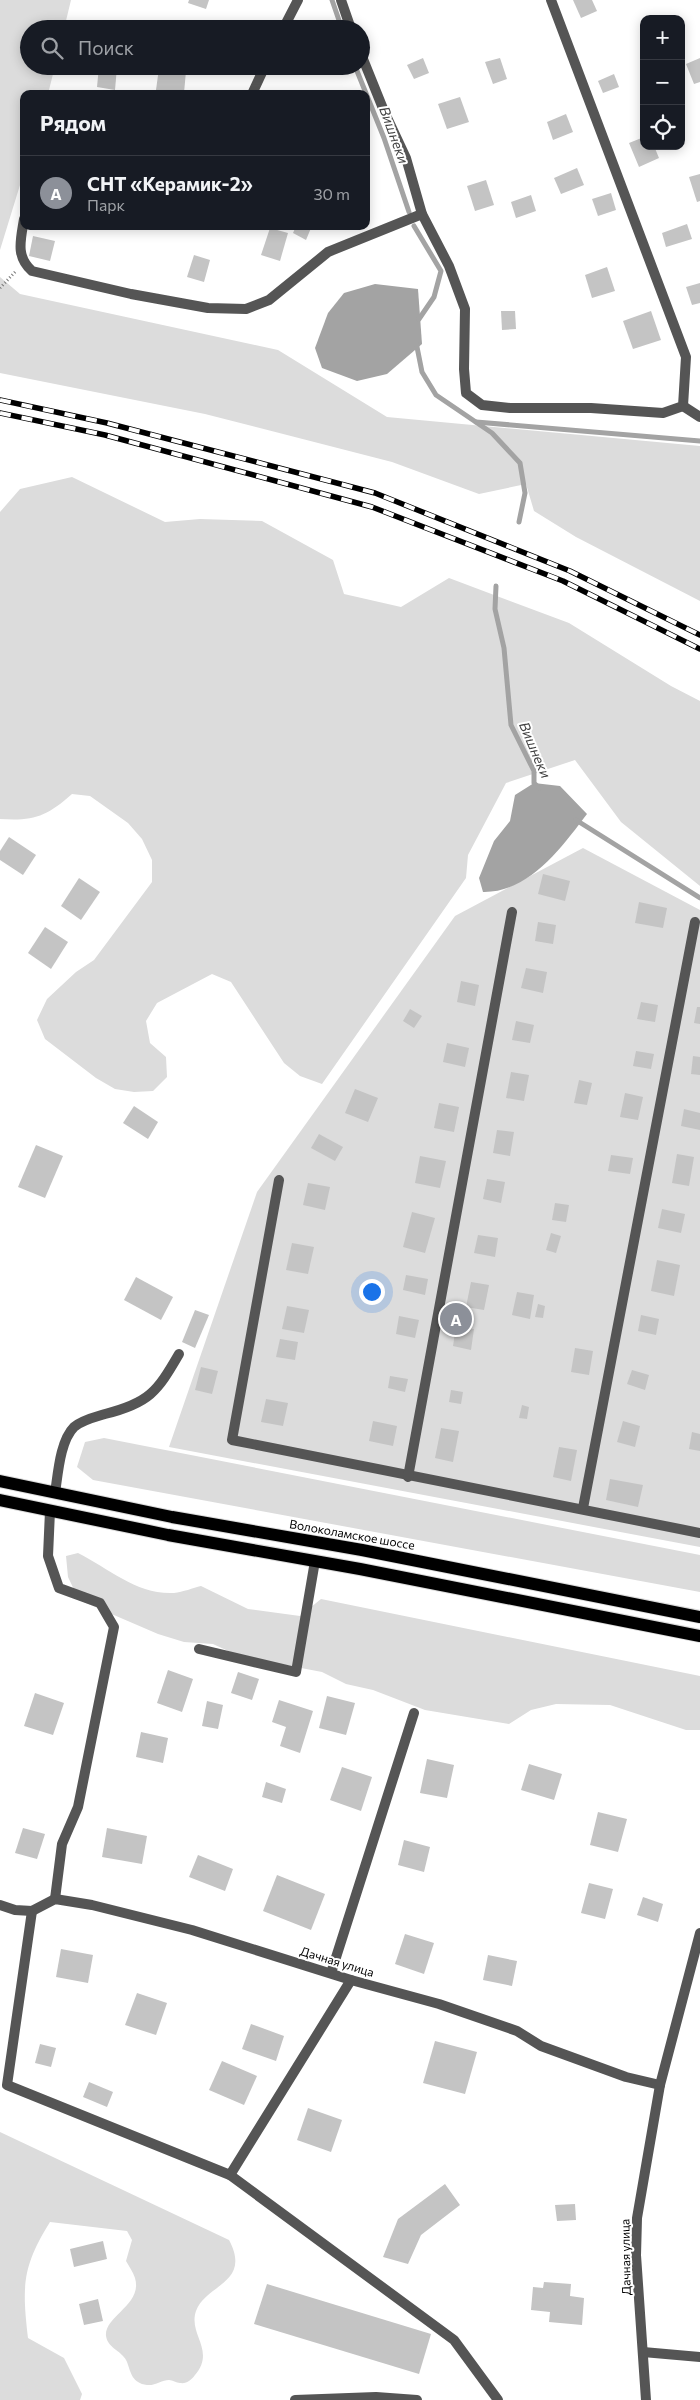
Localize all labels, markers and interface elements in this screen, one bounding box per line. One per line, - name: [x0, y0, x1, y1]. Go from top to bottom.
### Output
- map controls: [640, 15, 685, 150]
- button: +: [640, 15, 685, 60]
- search box: [20, 20, 370, 75]
- icon: search: [38, 34, 66, 62]
- text: Поиск: [78, 36, 134, 59]
- button: −: [640, 60, 685, 105]
- water label: Вишнеки: [376, 104, 413, 166]
- button: locate: [640, 105, 685, 150]
- text: Рядом: [40, 110, 106, 135]
- text: СНТ «Керамик-2»: [87, 172, 253, 195]
- text: A: [50, 184, 62, 203]
- text: 30 m: [313, 184, 350, 203]
- text: Парк: [87, 195, 125, 214]
- water label: Вишнеки: [516, 719, 555, 781]
- your location: [359, 1279, 385, 1305]
- pin: A: [440, 1300, 472, 1338]
- street label: Волоколамское шоссе: [288, 1516, 416, 1552]
- street label: Дачная улица: [299, 1943, 376, 1979]
- street label: Дачная улица: [617, 2219, 633, 2295]

